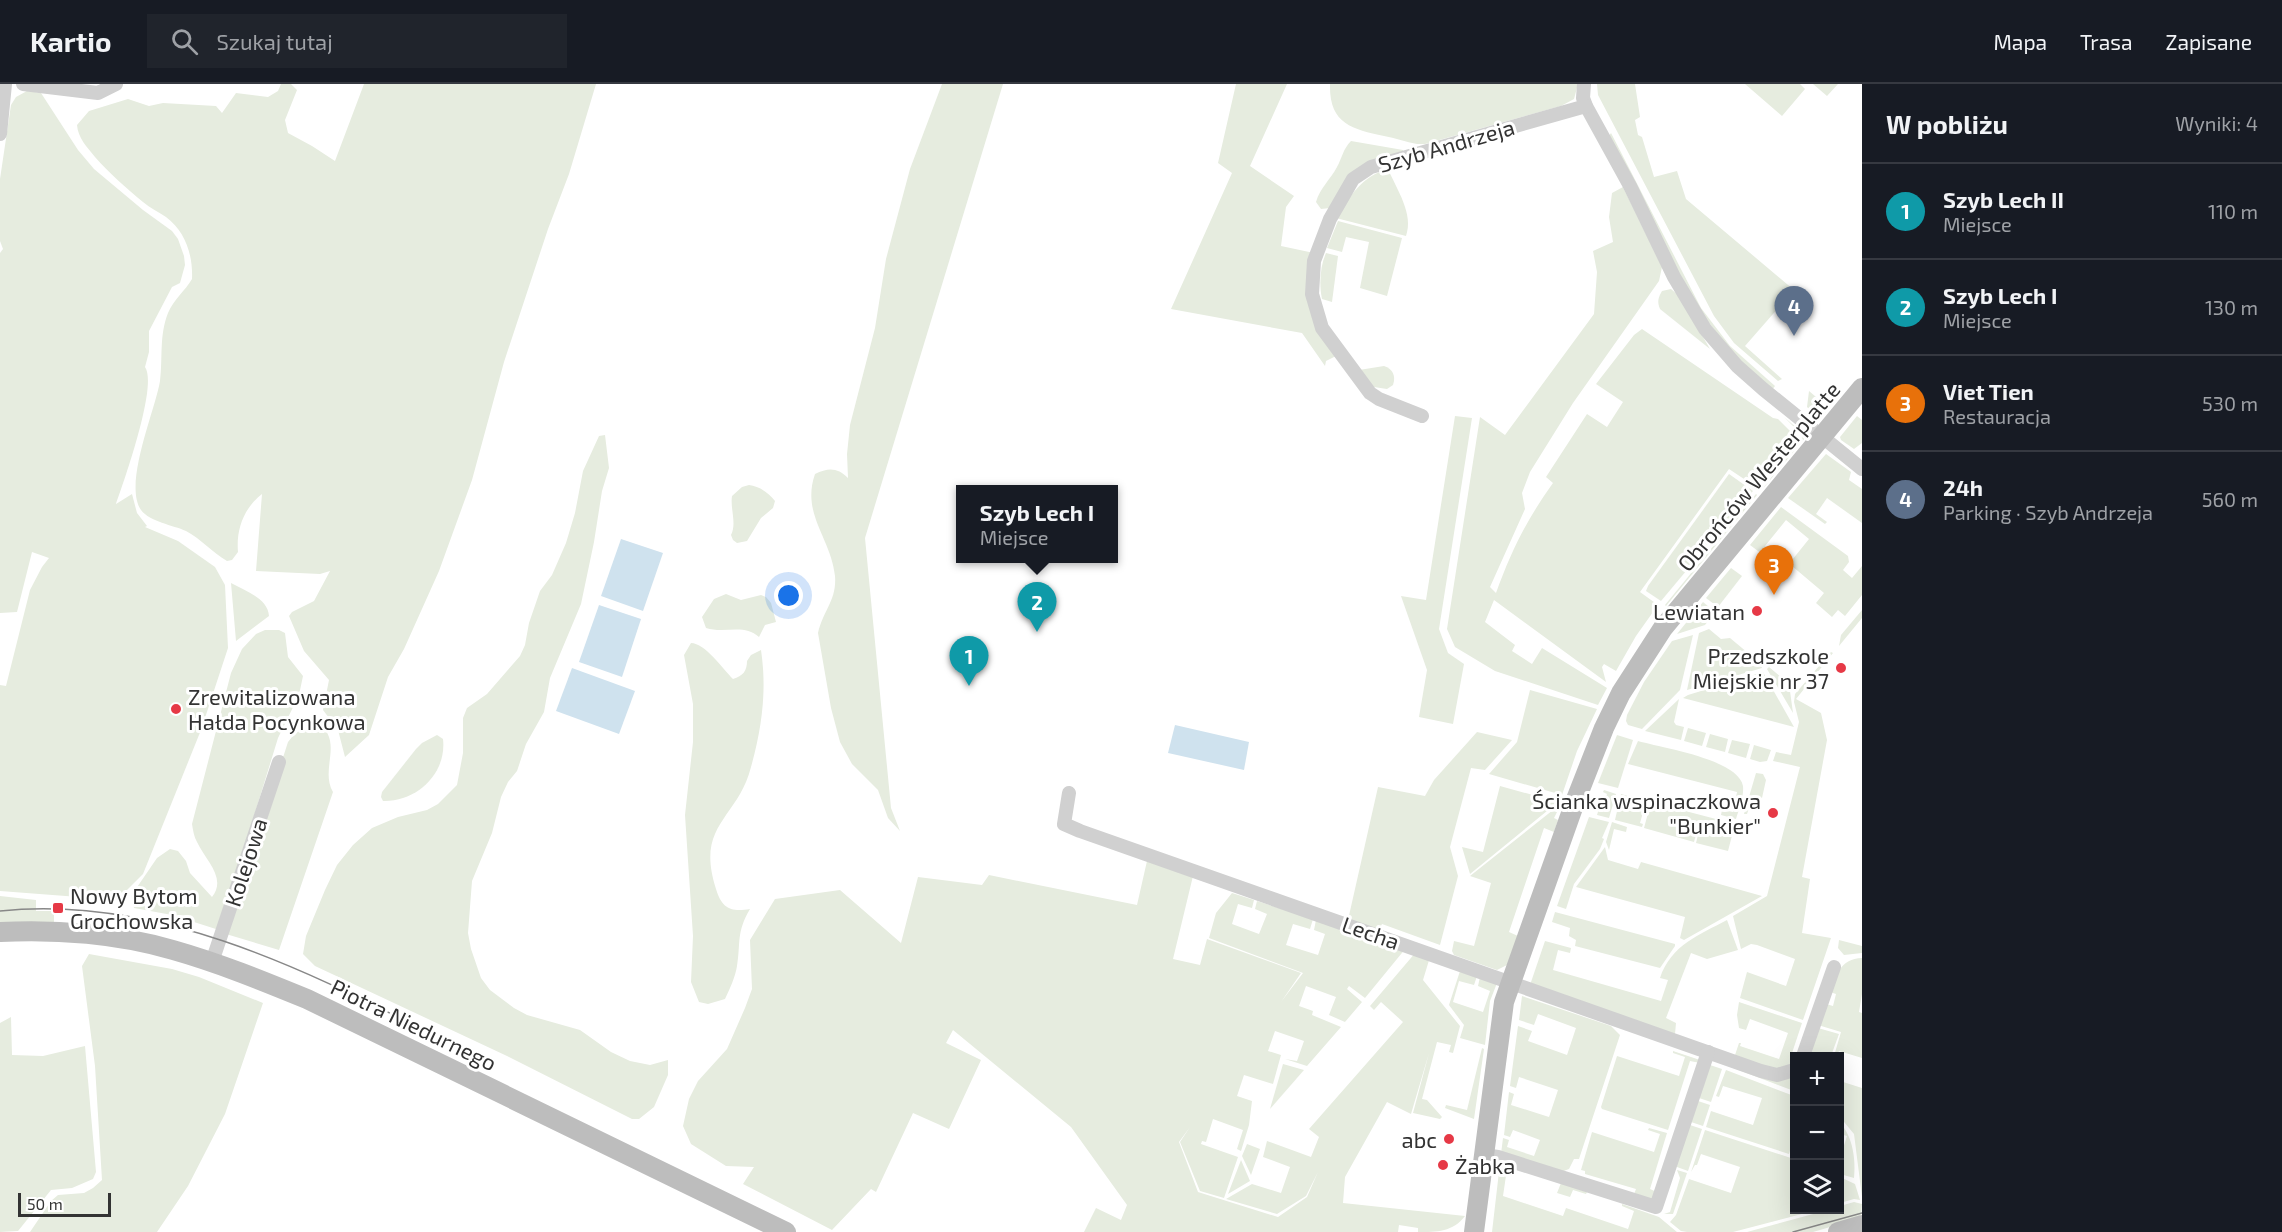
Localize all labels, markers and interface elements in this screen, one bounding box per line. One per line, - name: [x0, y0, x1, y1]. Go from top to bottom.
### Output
- search box: [147, 14, 567, 68]
- text: Kartio: [30, 24, 111, 58]
- icon: search: [168, 25, 201, 58]
- text: Szukaj tutaj: [216, 28, 333, 54]
- text: Mapa: [1993, 29, 2047, 54]
- text: Trasa: [2080, 29, 2133, 54]
- text: Zapisane: [2166, 29, 2252, 54]
- text: W pobliżu: [1886, 108, 2008, 139]
- text: Wyniki: 4: [2175, 111, 2258, 135]
- street label: Szyb Andrzeja: [1375, 113, 1517, 178]
- text: Szyb Lech II: [1943, 186, 2064, 212]
- text: 1: [1901, 199, 1910, 223]
- text: 110 m: [2208, 199, 2258, 223]
- text: Miejsce: [1943, 212, 2012, 236]
- text: Szyb Lech I: [1943, 282, 2058, 308]
- pin: 4: [1774, 286, 1814, 336]
- text: 2: [1900, 295, 1911, 319]
- text: 130 m: [2205, 295, 2258, 319]
- text: Miejsce: [1943, 308, 2012, 332]
- street label: Obrońców Westerplatte: [1671, 376, 1845, 576]
- text: Viet Tien: [1943, 378, 2034, 404]
- text: 3: [1900, 391, 1911, 415]
- text: 530 m: [2202, 391, 2258, 415]
- text: Restauracja: [1943, 404, 2051, 428]
- text: 24h: [1943, 474, 1983, 500]
- popup: [956, 485, 1118, 563]
- text: 4: [1899, 487, 1912, 511]
- text: 560 m: [2202, 487, 2258, 511]
- text: Szyb Lech I: [980, 499, 1094, 525]
- text: Parking · Szyb Andrzeja: [1943, 500, 2153, 524]
- text: Miejsce: [980, 525, 1049, 549]
- pin: 3: [1754, 546, 1794, 595]
- your location: [774, 581, 803, 610]
- pin: 2: [1018, 582, 1056, 632]
- place label: Lewiatan: [1653, 598, 1745, 624]
- marker: Lewiatan: [1750, 604, 1764, 618]
- pin: 1: [950, 636, 988, 686]
- place label: Przedszkole Miejskie nr 37: [1693, 642, 1829, 694]
- marker: Przedszkole Miejskie nr 37: [1834, 661, 1848, 675]
- place label: Zrewitalizowana Hałda Pocynkowa: [188, 683, 366, 734]
- marker: Zrewitalizowana Hałda Pocynkowa: [169, 702, 183, 716]
- place label: Ścianka wspinaczkowa "Bunkier": [1532, 787, 1761, 838]
- marker: Ścianka wspinaczkowa "Bunkier": [1766, 806, 1780, 820]
- street label: Kolejowa: [218, 814, 272, 910]
- place label: Nowy Bytom Grochowska: [70, 882, 198, 933]
- marker: Nowy Bytom Grochowska: [51, 901, 65, 915]
- street label: Lecha: [1339, 910, 1403, 954]
- street label: Piotra Niedurnego: [327, 973, 501, 1075]
- map controls: [1790, 1052, 1844, 1214]
- button: +: [1790, 1052, 1844, 1106]
- button: −: [1790, 1106, 1844, 1160]
- place label: abc: [1402, 1126, 1437, 1152]
- marker: abc: [1442, 1132, 1456, 1146]
- place label: Żabka: [1455, 1152, 1515, 1178]
- marker: Żabka: [1436, 1158, 1450, 1172]
- button: layers: [1790, 1160, 1844, 1214]
- scale bar: [18, 1190, 111, 1218]
- text: 50 m: [27, 1194, 63, 1213]

